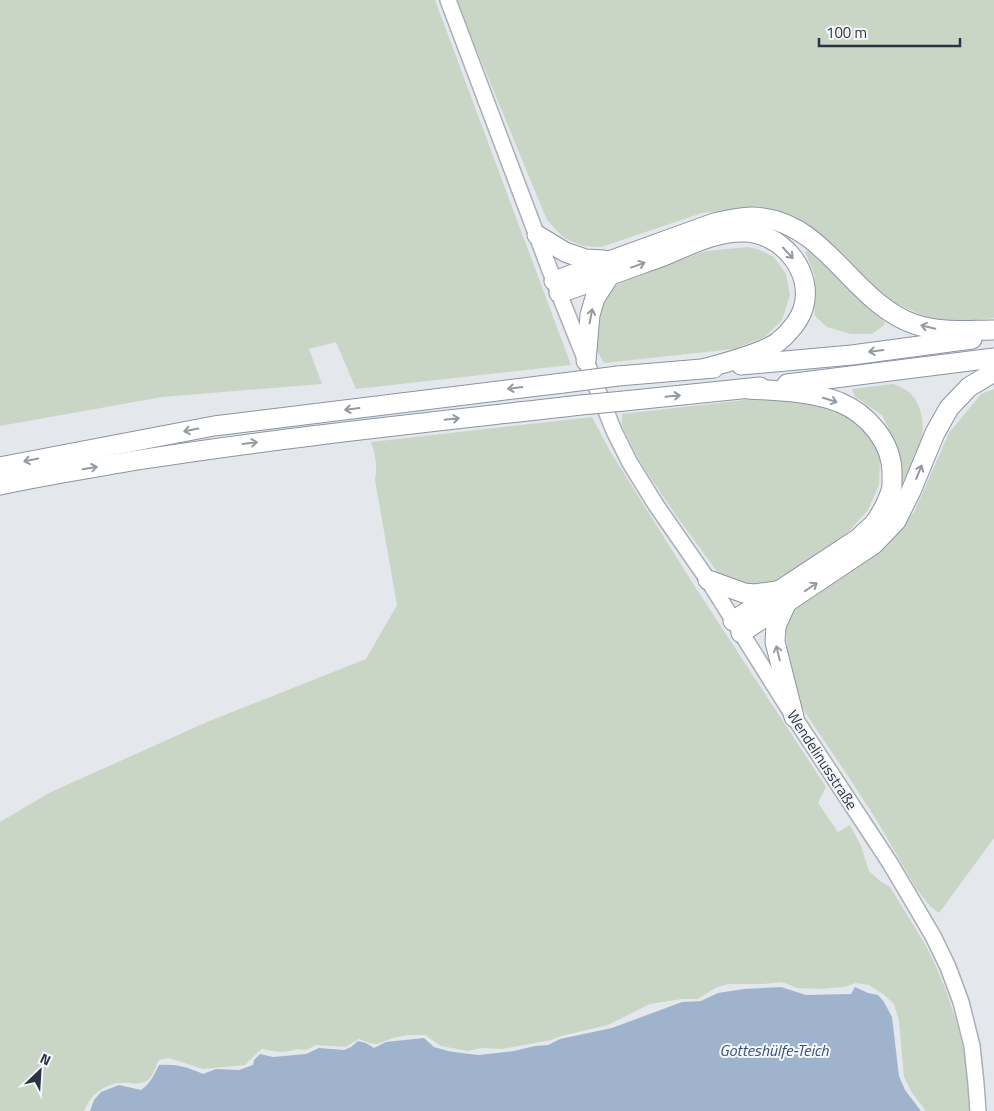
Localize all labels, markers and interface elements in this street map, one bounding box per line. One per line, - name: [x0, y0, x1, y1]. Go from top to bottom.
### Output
- scale bar: [819, 15, 960, 47]
- text: 100 m: [826, 21, 867, 44]
- one-way arrow: [782, 246, 794, 259]
- one-way arrow: [630, 260, 645, 269]
- one-way arrow: [586, 308, 596, 324]
- one-way arrow: [920, 322, 936, 331]
- one-way arrow: [869, 347, 885, 357]
- one-way arrow: [507, 384, 523, 394]
- one-way arrow: [664, 391, 680, 401]
- one-way arrow: [822, 395, 838, 405]
- one-way arrow: [344, 404, 360, 414]
- one-way arrow: [444, 414, 460, 424]
- one-way arrow: [183, 426, 199, 436]
- one-way arrow: [242, 438, 258, 448]
- one-way arrow: [23, 456, 39, 466]
- one-way arrow: [81, 463, 97, 473]
- one-way arrow: [915, 464, 924, 480]
- one-way arrow: [804, 581, 818, 592]
- one-way arrow: [773, 645, 782, 661]
- street label: Wendelinusstraße: [781, 705, 863, 814]
- water label: Gotteshülfe-Teich: [720, 1038, 829, 1062]
- north arrow: [15, 1046, 65, 1096]
- text: N: [37, 1047, 55, 1070]

